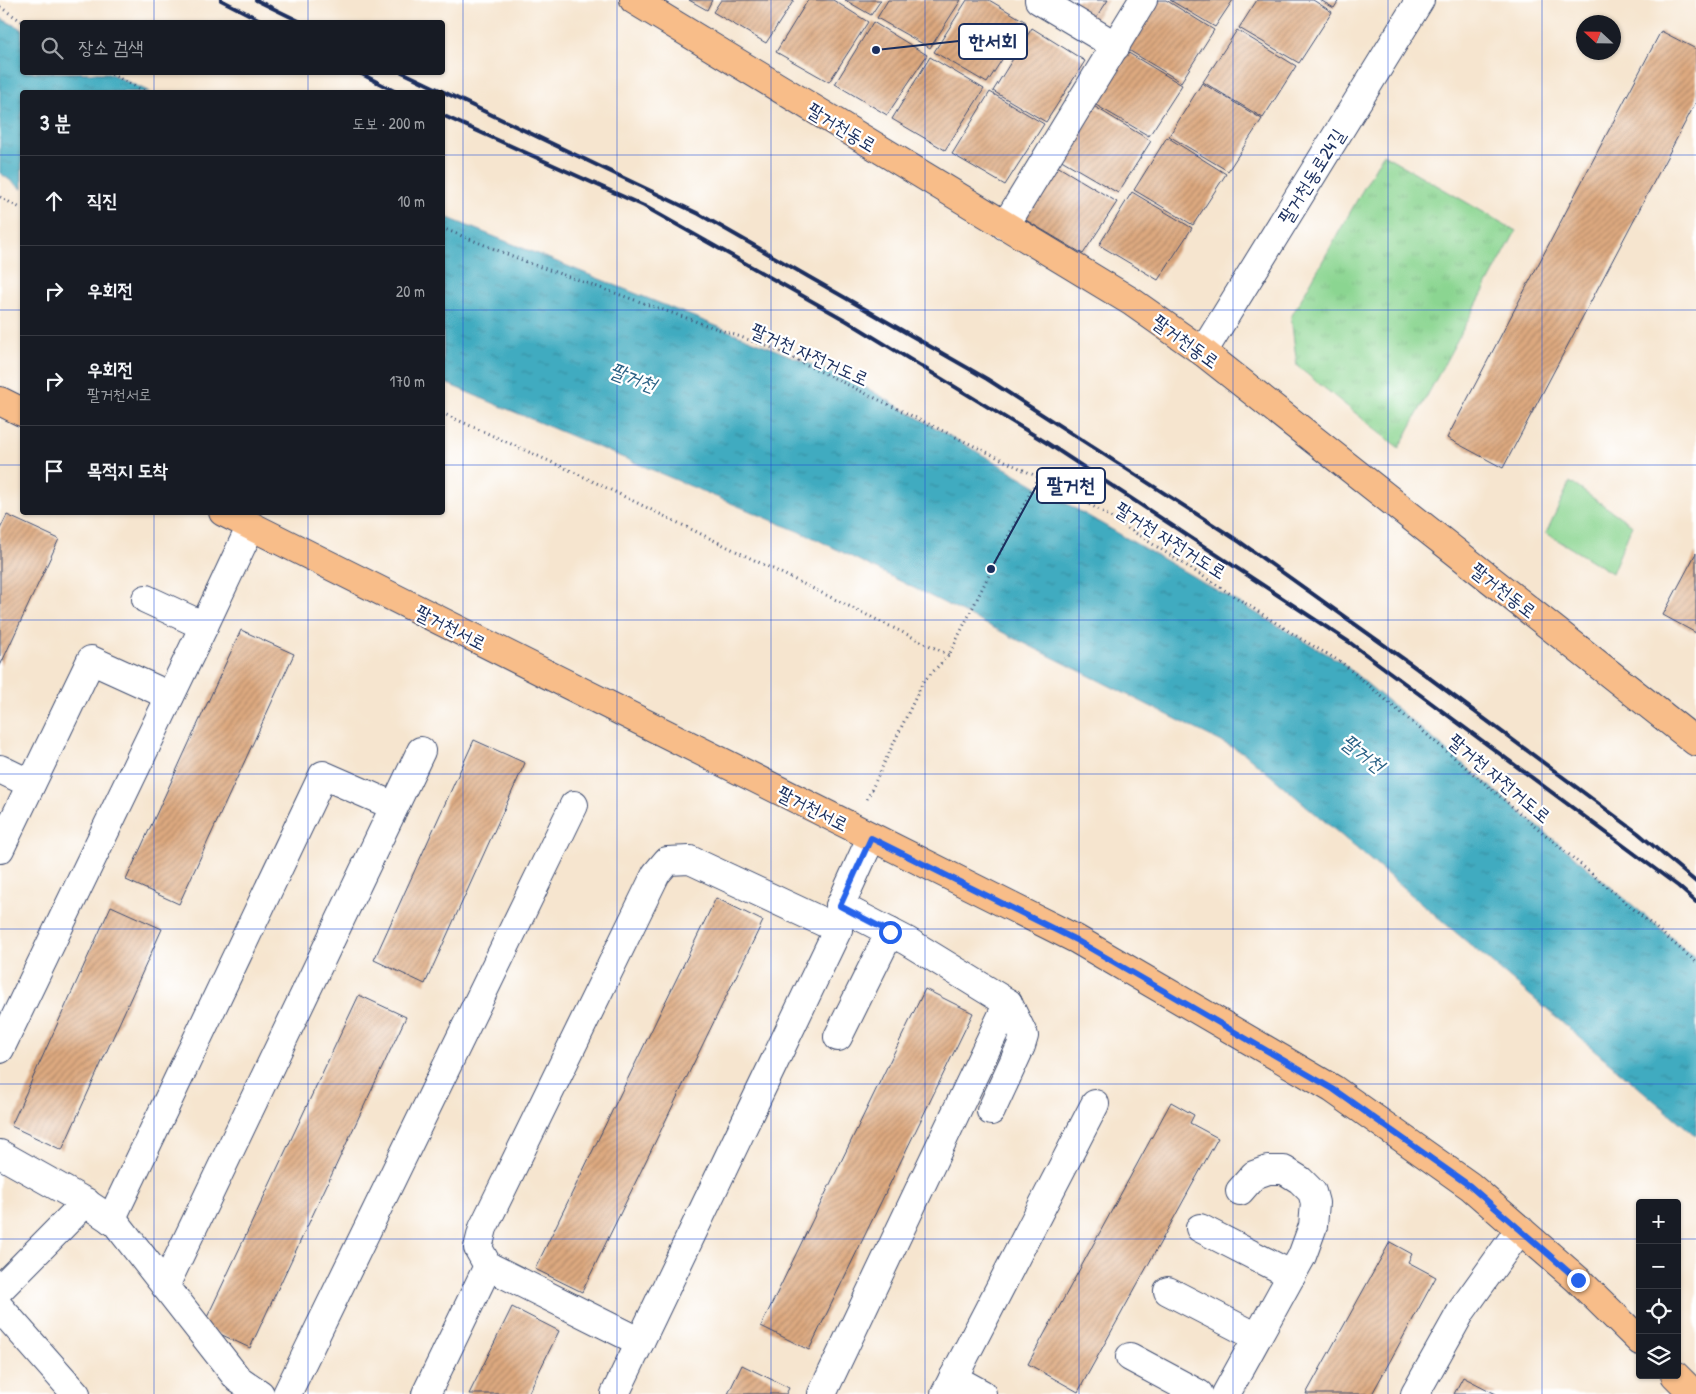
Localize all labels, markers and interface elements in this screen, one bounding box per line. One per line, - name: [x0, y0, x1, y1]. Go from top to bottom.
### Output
- north arrow: [1576, 15, 1621, 60]
- search box: [20, 20, 445, 75]
- callout: 한서회: [959, 24, 1027, 59]
- text: 한서회: [968, 27, 1017, 54]
- icon: search: [38, 34, 66, 62]
- text: 장소 검색: [78, 34, 144, 60]
- street label: 팔거천동로: [803, 96, 881, 158]
- text: 3 분: [40, 108, 71, 137]
- text: 도보 · 200 m: [352, 112, 425, 134]
- street label: 팔거천동로24길: [1271, 123, 1351, 229]
- icon: ahead: [40, 187, 68, 215]
- text: 직진: [87, 187, 118, 213]
- text: 10 m: [397, 190, 425, 212]
- icon: right: [40, 277, 68, 305]
- text: 우회전: [87, 277, 133, 303]
- text: 20 m: [396, 280, 425, 302]
- street label: 팔거천동로: [1147, 308, 1225, 374]
- street label: 팔거천 자전거도로: [747, 316, 873, 392]
- water label: 팔거천: [606, 355, 662, 398]
- text: 우회전: [87, 356, 133, 382]
- icon: right: [40, 367, 68, 395]
- text: 170 m: [390, 370, 425, 392]
- text: 팔거천서로: [87, 383, 151, 405]
- icon: arrive: [40, 457, 68, 485]
- text: 목적지 도착: [87, 457, 168, 483]
- callout: 팔거천: [1037, 468, 1105, 503]
- text: 팔거천: [1047, 471, 1095, 498]
- street label: 팔거천 자전거도로: [1110, 495, 1232, 585]
- street label: 팔거천동로: [1466, 556, 1542, 624]
- street label: 팔거천서로: [411, 598, 491, 656]
- water label: 팔거천: [1336, 727, 1392, 779]
- street label: 팔거천 자전거도로: [1443, 727, 1557, 829]
- street label: 팔거천서로: [773, 779, 853, 837]
- route start: [879, 921, 902, 944]
- map controls: [1636, 1199, 1681, 1379]
- button: +: [1636, 1199, 1681, 1244]
- button: −: [1636, 1244, 1681, 1289]
- route end: [1567, 1269, 1590, 1292]
- button: locate: [1636, 1289, 1681, 1334]
- button: layers: [1636, 1334, 1681, 1379]

